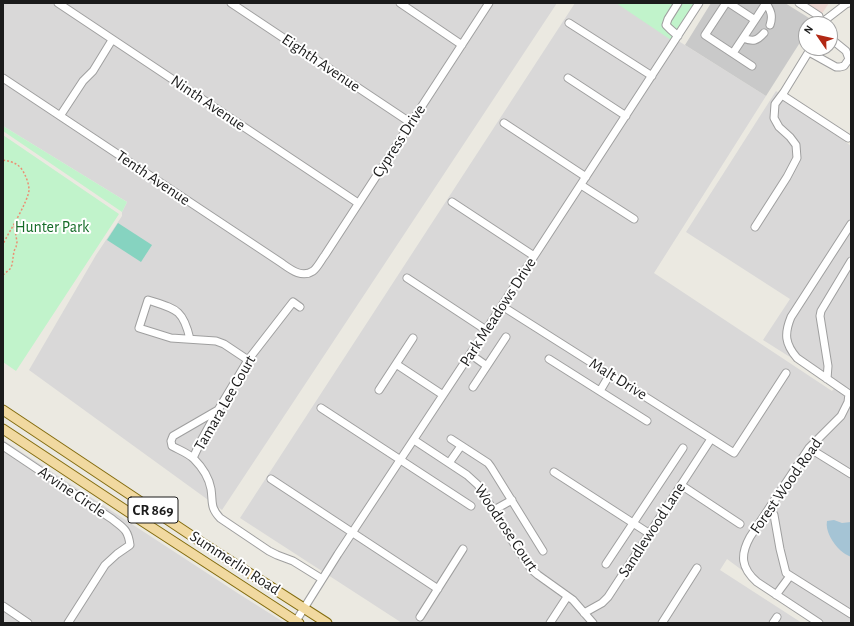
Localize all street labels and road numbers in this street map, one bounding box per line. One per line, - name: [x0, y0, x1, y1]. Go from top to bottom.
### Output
- street label: Eighth Avenue: [278, 30, 364, 96]
- street label: Ninth Avenue: [167, 71, 249, 135]
- street label: Cypress Drive: [368, 101, 430, 181]
- street label: Tenth Avenue: [112, 146, 194, 210]
- street label: Park Meadows Drive: [456, 254, 540, 370]
- street label: Tamara Lee Court: [190, 352, 260, 454]
- street label: Malt Drive: [585, 354, 651, 404]
- street label: Forest Wood Road: [746, 434, 826, 538]
- street label: Arvine Circle: [34, 462, 110, 522]
- street label: Sandlewood Lane: [614, 479, 690, 581]
- street label: Woodrose Court: [470, 481, 542, 575]
- road number: CR 869: [128, 497, 178, 523]
- street label: Summerlin Road: [186, 527, 284, 599]

